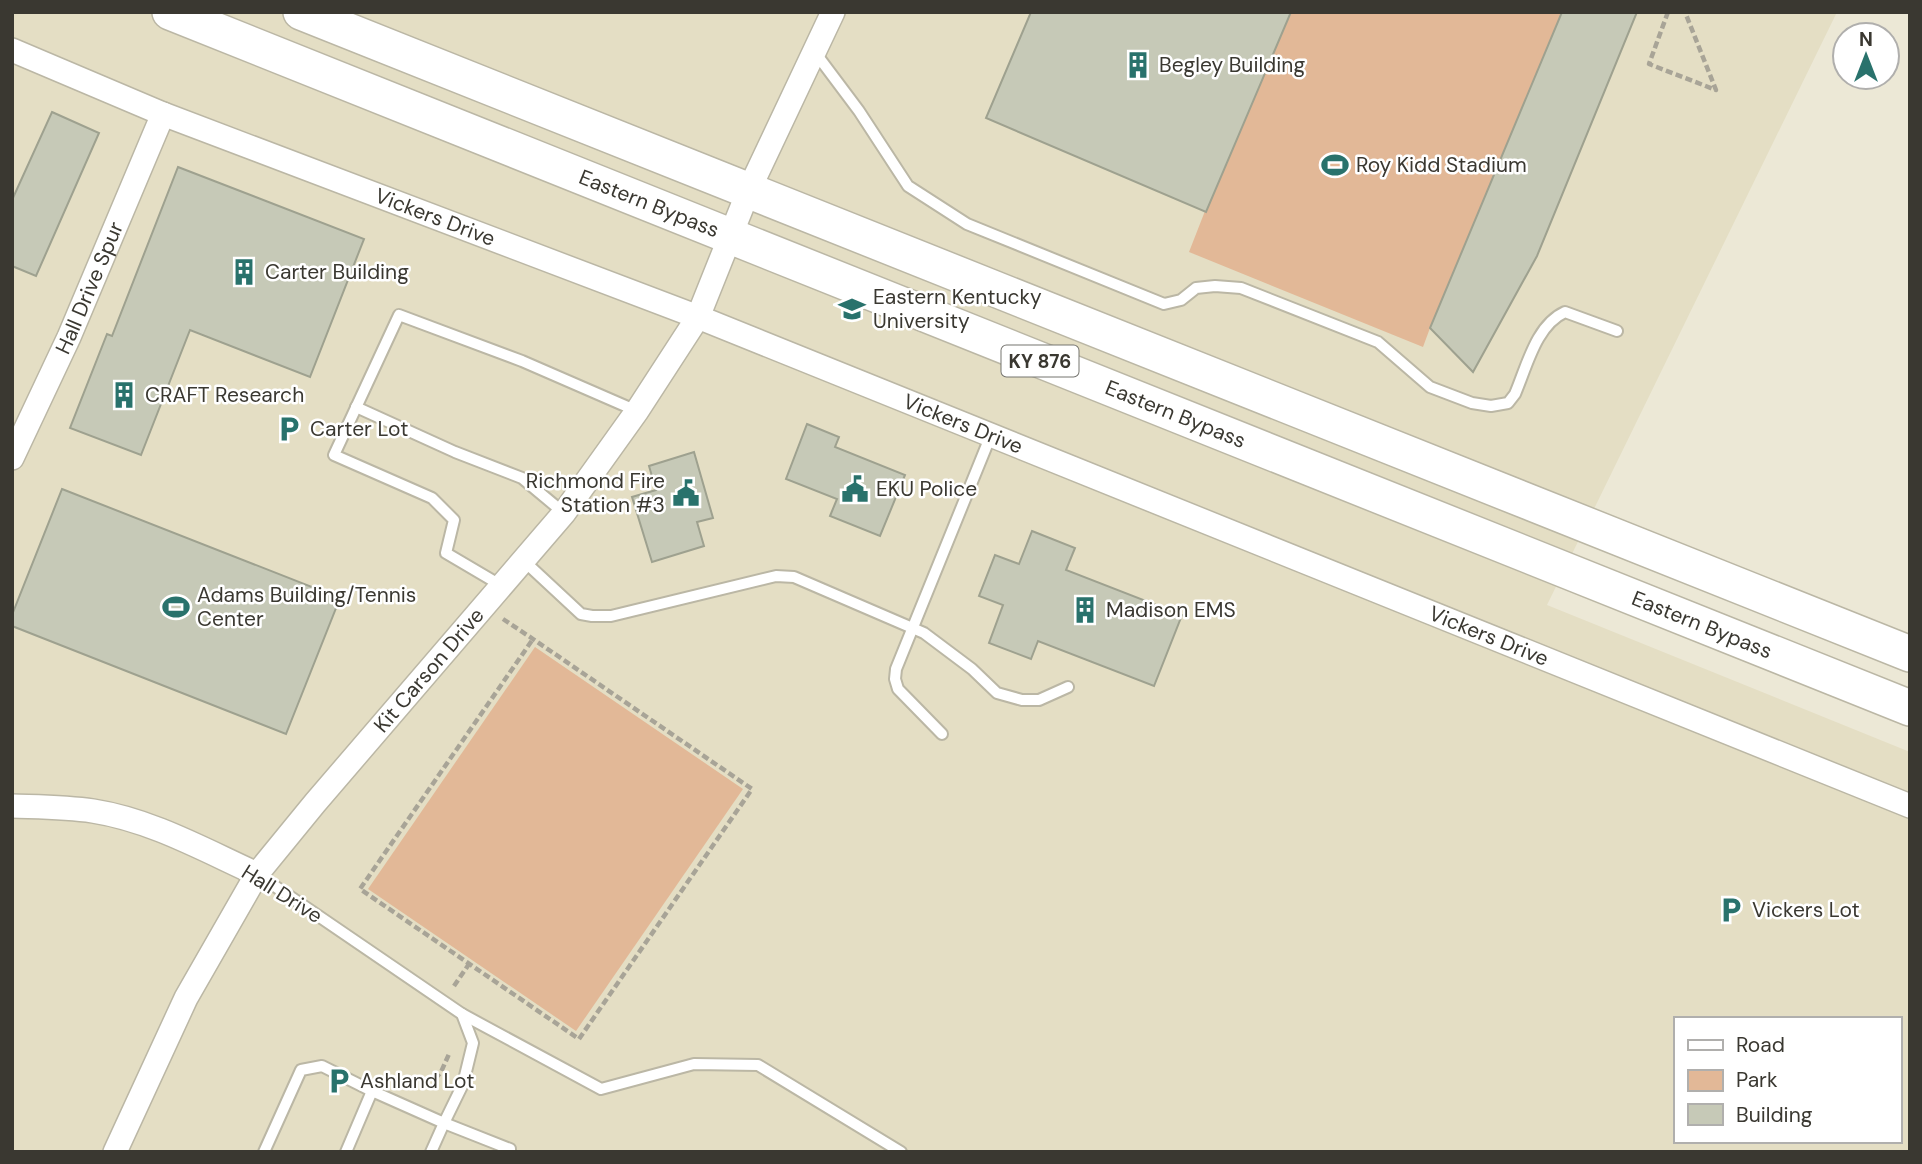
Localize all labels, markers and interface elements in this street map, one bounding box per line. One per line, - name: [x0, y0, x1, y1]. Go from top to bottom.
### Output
- north arrow: [1831, 21, 1901, 91]
- text: N: [1859, 27, 1873, 52]
- building icon: Begley Building: [1123, 50, 1153, 80]
- place label: Begley Building: [1159, 51, 1305, 79]
- sports icon: Roy Kidd Stadium: [1320, 150, 1350, 180]
- place label: Roy Kidd Stadium: [1356, 151, 1527, 179]
- street label: Eastern Bypass: [575, 163, 723, 244]
- street label: Vickers Drive: [371, 182, 499, 253]
- street label: Hall Drive Spur: [49, 217, 130, 359]
- building icon: Carter Building: [229, 257, 259, 287]
- place label: Carter Building: [265, 258, 409, 286]
- place label: Eastern Kentucky University: [873, 283, 1042, 335]
- school or university icon: Eastern Kentucky University: [837, 294, 867, 324]
- road number: KY 876: [1002, 346, 1078, 376]
- street label: Eastern Bypass: [1101, 374, 1250, 455]
- building icon: CRAFT Research: [109, 380, 139, 410]
- place label: CRAFT Research: [145, 381, 304, 409]
- street label: Vickers Drive: [899, 387, 1027, 461]
- parking icon: Carter Lot: [274, 414, 304, 444]
- place label: Carter Lot: [310, 415, 408, 443]
- place label: Richmond Fire Station #3: [526, 467, 665, 519]
- public building icon: EKU Police: [840, 474, 870, 504]
- place label: EKU Police: [876, 475, 977, 503]
- public building icon: Richmond Fire Station #3: [671, 478, 701, 508]
- place label: Adams Building/Tennis Center: [197, 581, 416, 633]
- street label: Eastern Bypass: [1628, 584, 1776, 665]
- sports icon: Adams Building/Tennis Center: [161, 592, 191, 622]
- building icon: Madison EMS: [1070, 595, 1100, 625]
- place label: Madison EMS: [1106, 596, 1236, 624]
- street label: Vickers Drive: [1425, 599, 1553, 673]
- street label: Kit Carson Drive: [368, 602, 490, 739]
- street label: Hall Drive: [236, 858, 328, 930]
- parking icon: Vickers Lot: [1716, 895, 1746, 925]
- place label: Vickers Lot: [1752, 896, 1860, 924]
- legend: [1674, 1017, 1901, 1143]
- text: Road: [1736, 1031, 1785, 1059]
- parking icon: Ashland Lot: [324, 1066, 354, 1096]
- text: Park: [1736, 1066, 1778, 1094]
- place label: Ashland Lot: [360, 1067, 474, 1095]
- text: Building: [1736, 1101, 1813, 1129]

